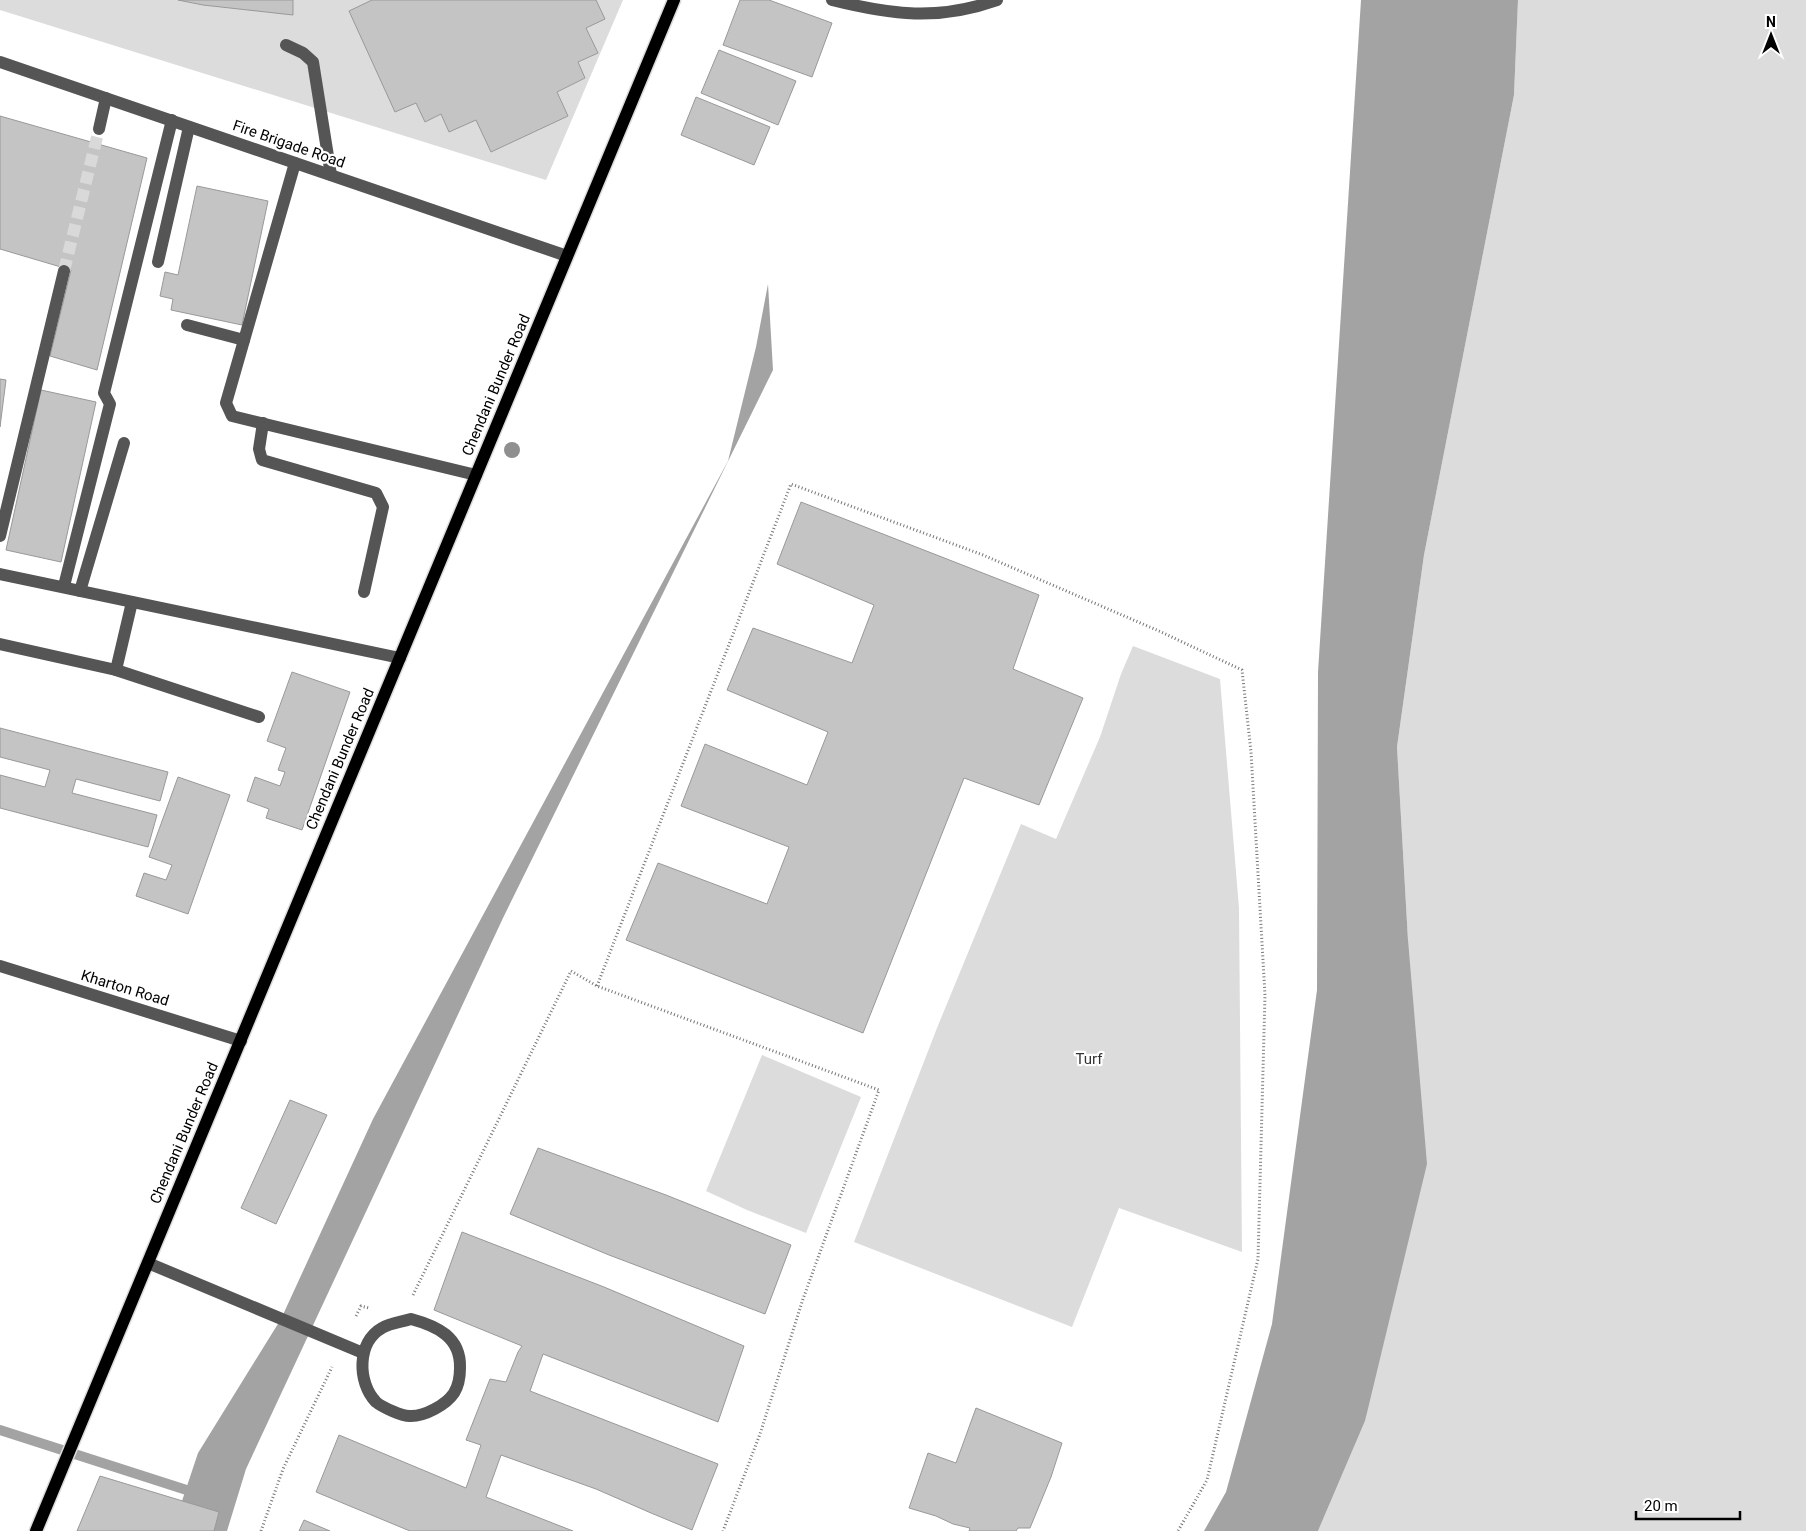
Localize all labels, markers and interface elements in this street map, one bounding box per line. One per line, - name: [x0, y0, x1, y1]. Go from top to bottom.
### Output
- north arrow: [1746, 10, 1796, 60]
- text: N: [1766, 14, 1776, 30]
- street label: Fire Brigade Road: [230, 116, 348, 172]
- street label: Chendani Bunder Road: [458, 311, 534, 459]
- street label: Chendani Bunder Road: [302, 685, 378, 833]
- street label: Kharton Road: [79, 966, 171, 1010]
- park label: Turf: [1076, 1050, 1103, 1068]
- street label: Chendani Bunder Road: [146, 1059, 222, 1207]
- scale bar: [1636, 1488, 1740, 1520]
- text: 20 m: [1644, 1497, 1678, 1515]

